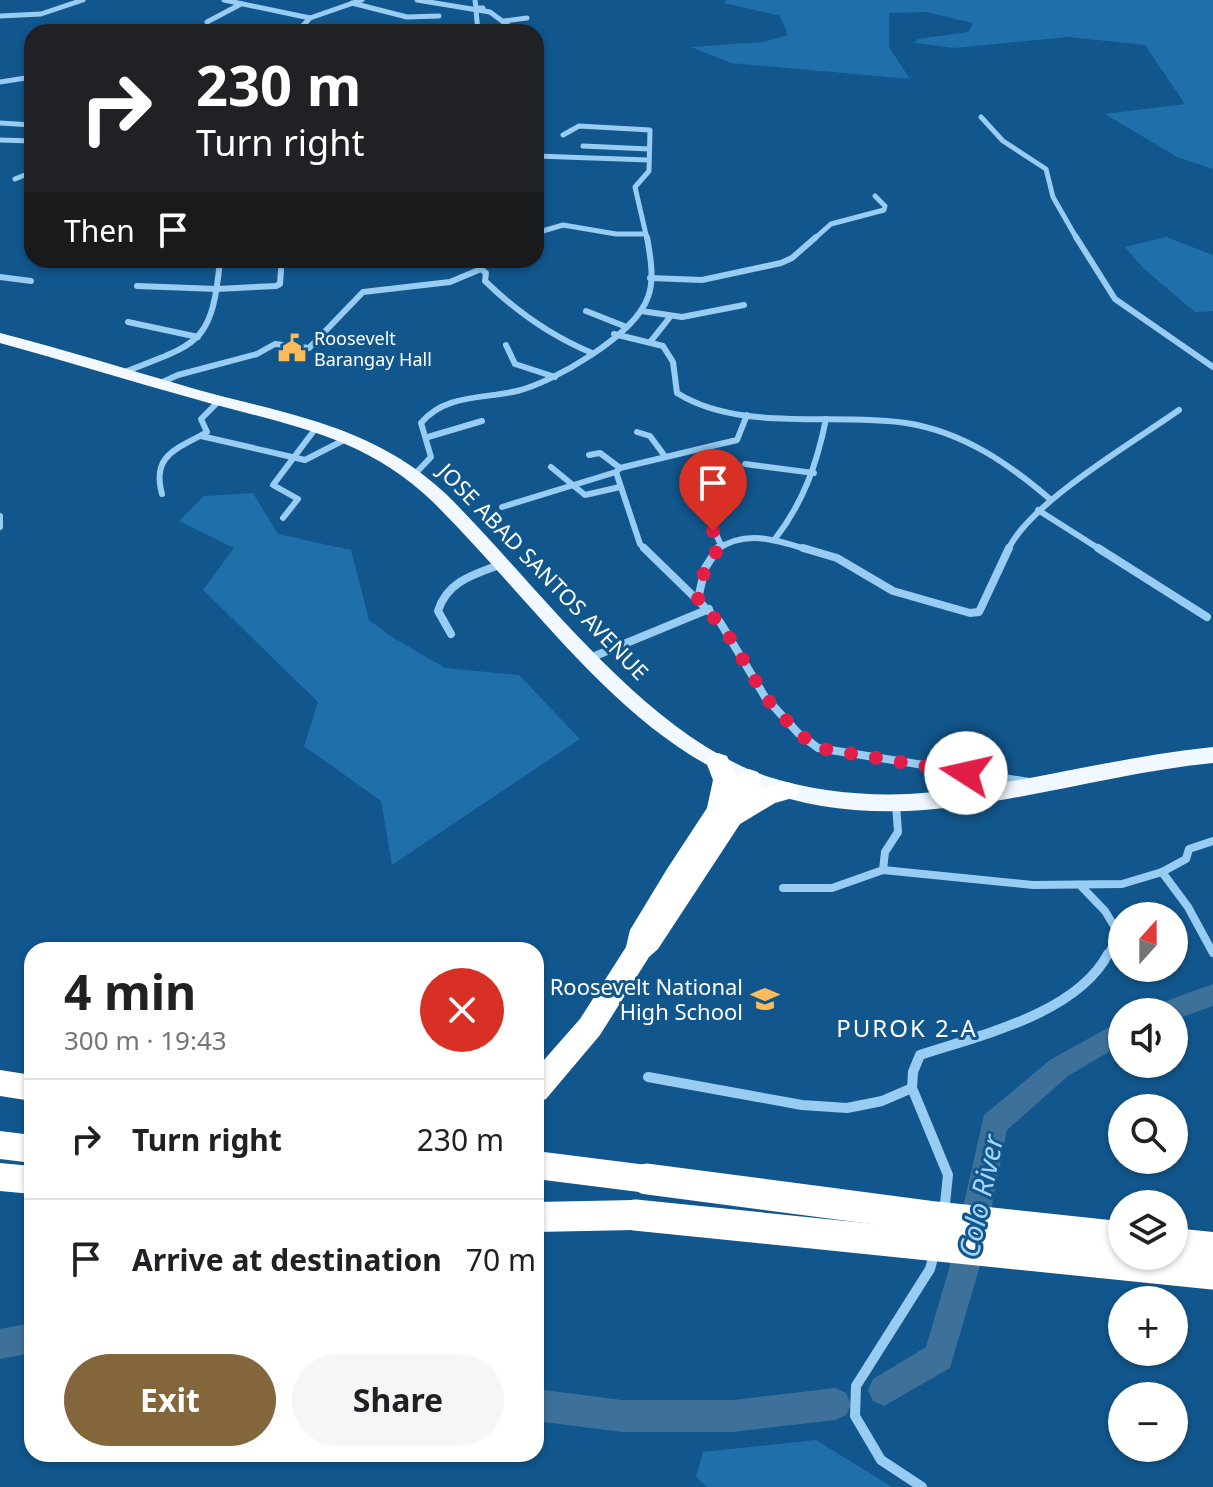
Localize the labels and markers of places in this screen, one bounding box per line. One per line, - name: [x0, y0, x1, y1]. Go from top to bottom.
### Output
- place label: Roosevelt Barangay Hall: [314, 326, 432, 371]
- public building icon: Roosevelt Barangay Hall: [277, 333, 307, 363]
- pin: [679, 449, 747, 531]
- place label: Roosevelt National High School: [550, 971, 743, 1026]
- school or university icon: Roosevelt National High School: [750, 984, 780, 1014]

